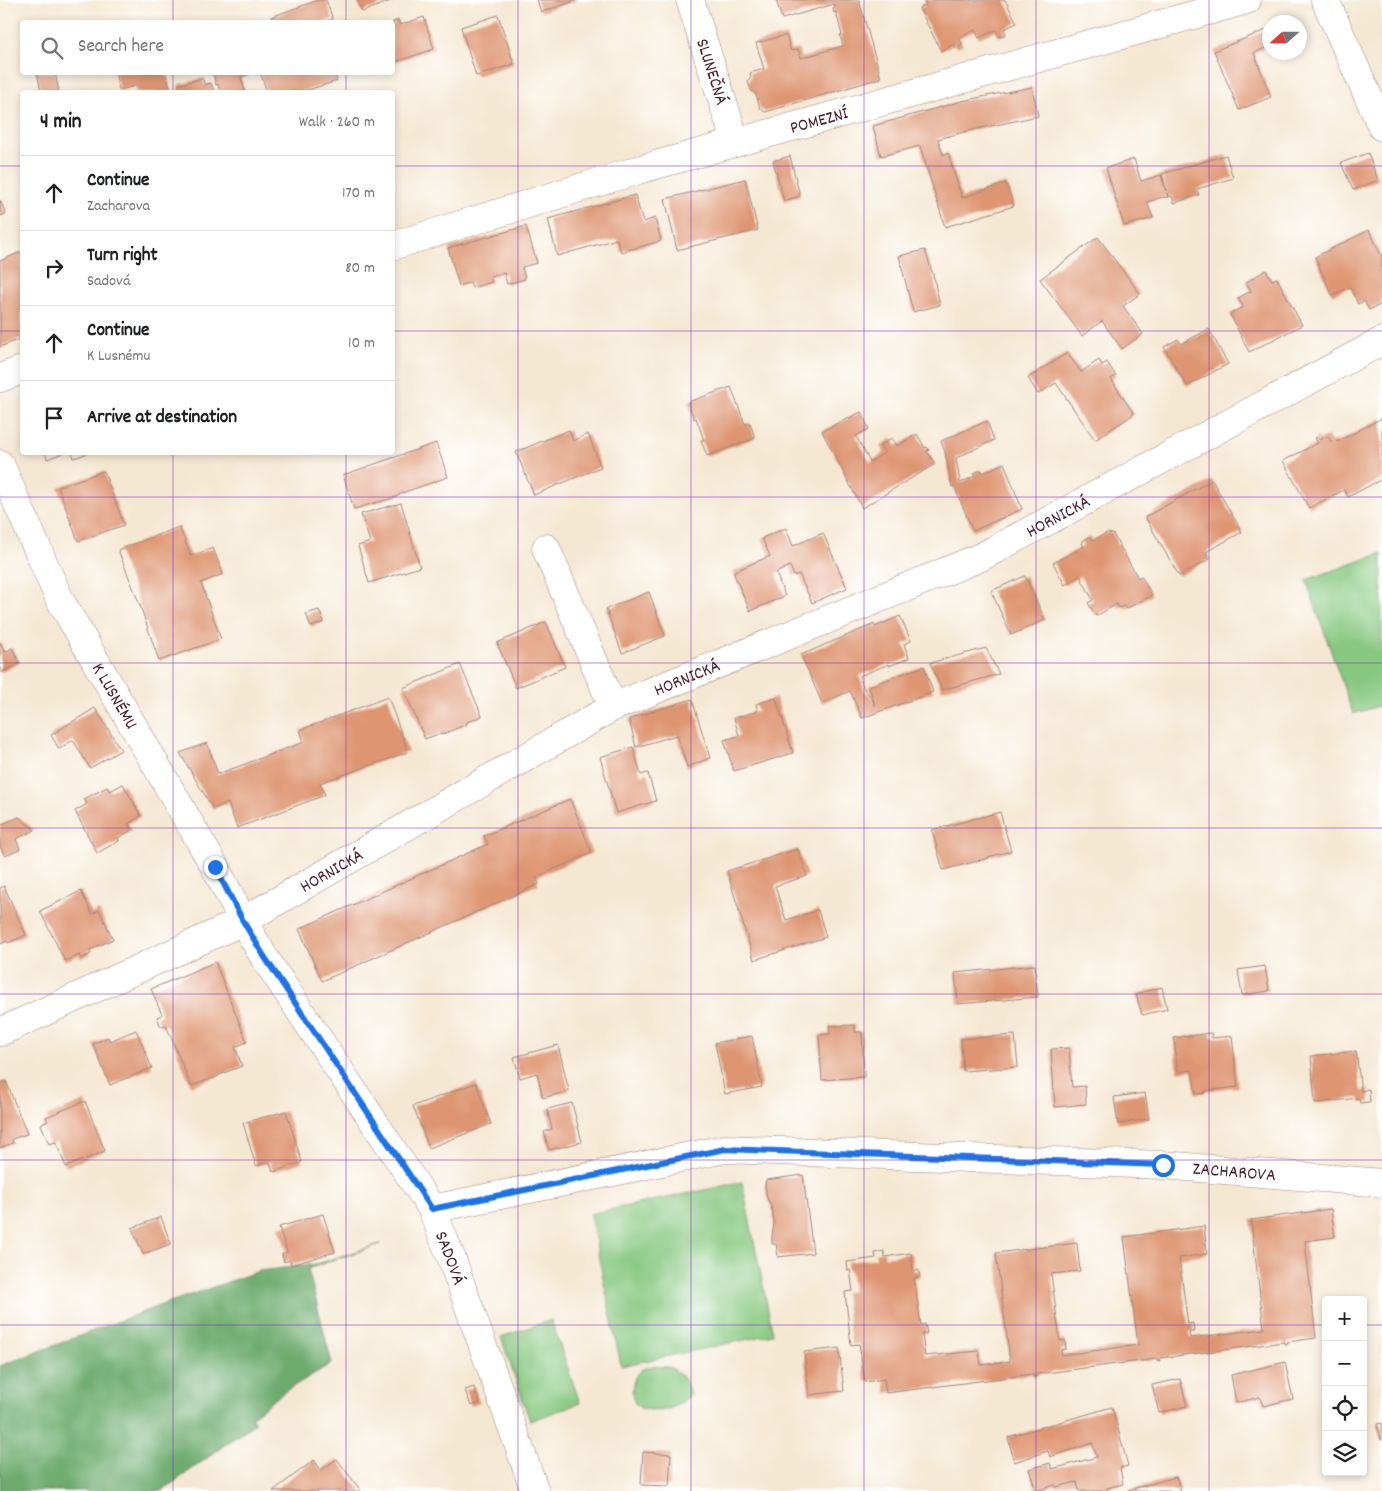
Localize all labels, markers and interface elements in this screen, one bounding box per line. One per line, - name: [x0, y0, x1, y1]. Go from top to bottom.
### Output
- north arrow: [1262, 15, 1307, 60]
- search box: [20, 20, 395, 75]
- icon: search: [38, 34, 66, 62]
- text: Search here: [78, 34, 164, 61]
- street label: SLUNEČNÁ: [688, 36, 733, 108]
- street label: POMEZNÍ: [787, 102, 852, 142]
- text: 4 min: [40, 108, 82, 138]
- text: Walk · 260 m: [299, 111, 375, 134]
- text: Continue: [87, 168, 149, 195]
- icon: ahead: [40, 179, 68, 207]
- text: 170 m: [342, 182, 375, 205]
- text: Zacharova: [87, 195, 150, 218]
- text: Turn right: [87, 243, 158, 270]
- icon: right: [40, 254, 68, 282]
- text: 80 m: [345, 257, 375, 280]
- text: Sadová: [87, 270, 131, 293]
- text: Continue: [87, 318, 149, 345]
- icon: ahead: [40, 329, 68, 357]
- text: 10 m: [348, 332, 375, 355]
- text: K Lusnému: [87, 345, 150, 368]
- icon: arrive: [40, 404, 68, 432]
- text: Arrive at destination: [87, 405, 237, 432]
- street label: HORNICKÁ: [1022, 490, 1095, 545]
- street label: HORNICKÁ: [651, 655, 724, 704]
- street label: K LUSNÉMU: [84, 659, 142, 734]
- street label: HORNICKÁ: [296, 844, 369, 900]
- route end: [204, 856, 227, 879]
- route start: [1152, 1154, 1175, 1177]
- street label: ZACHAROVA: [1192, 1157, 1277, 1189]
- street label: SADOVÁ: [427, 1228, 470, 1289]
- map controls: [1322, 1296, 1367, 1476]
- button: +: [1322, 1296, 1367, 1341]
- button: −: [1322, 1341, 1367, 1386]
- button: locate: [1322, 1386, 1367, 1431]
- button: layers: [1322, 1431, 1367, 1476]

